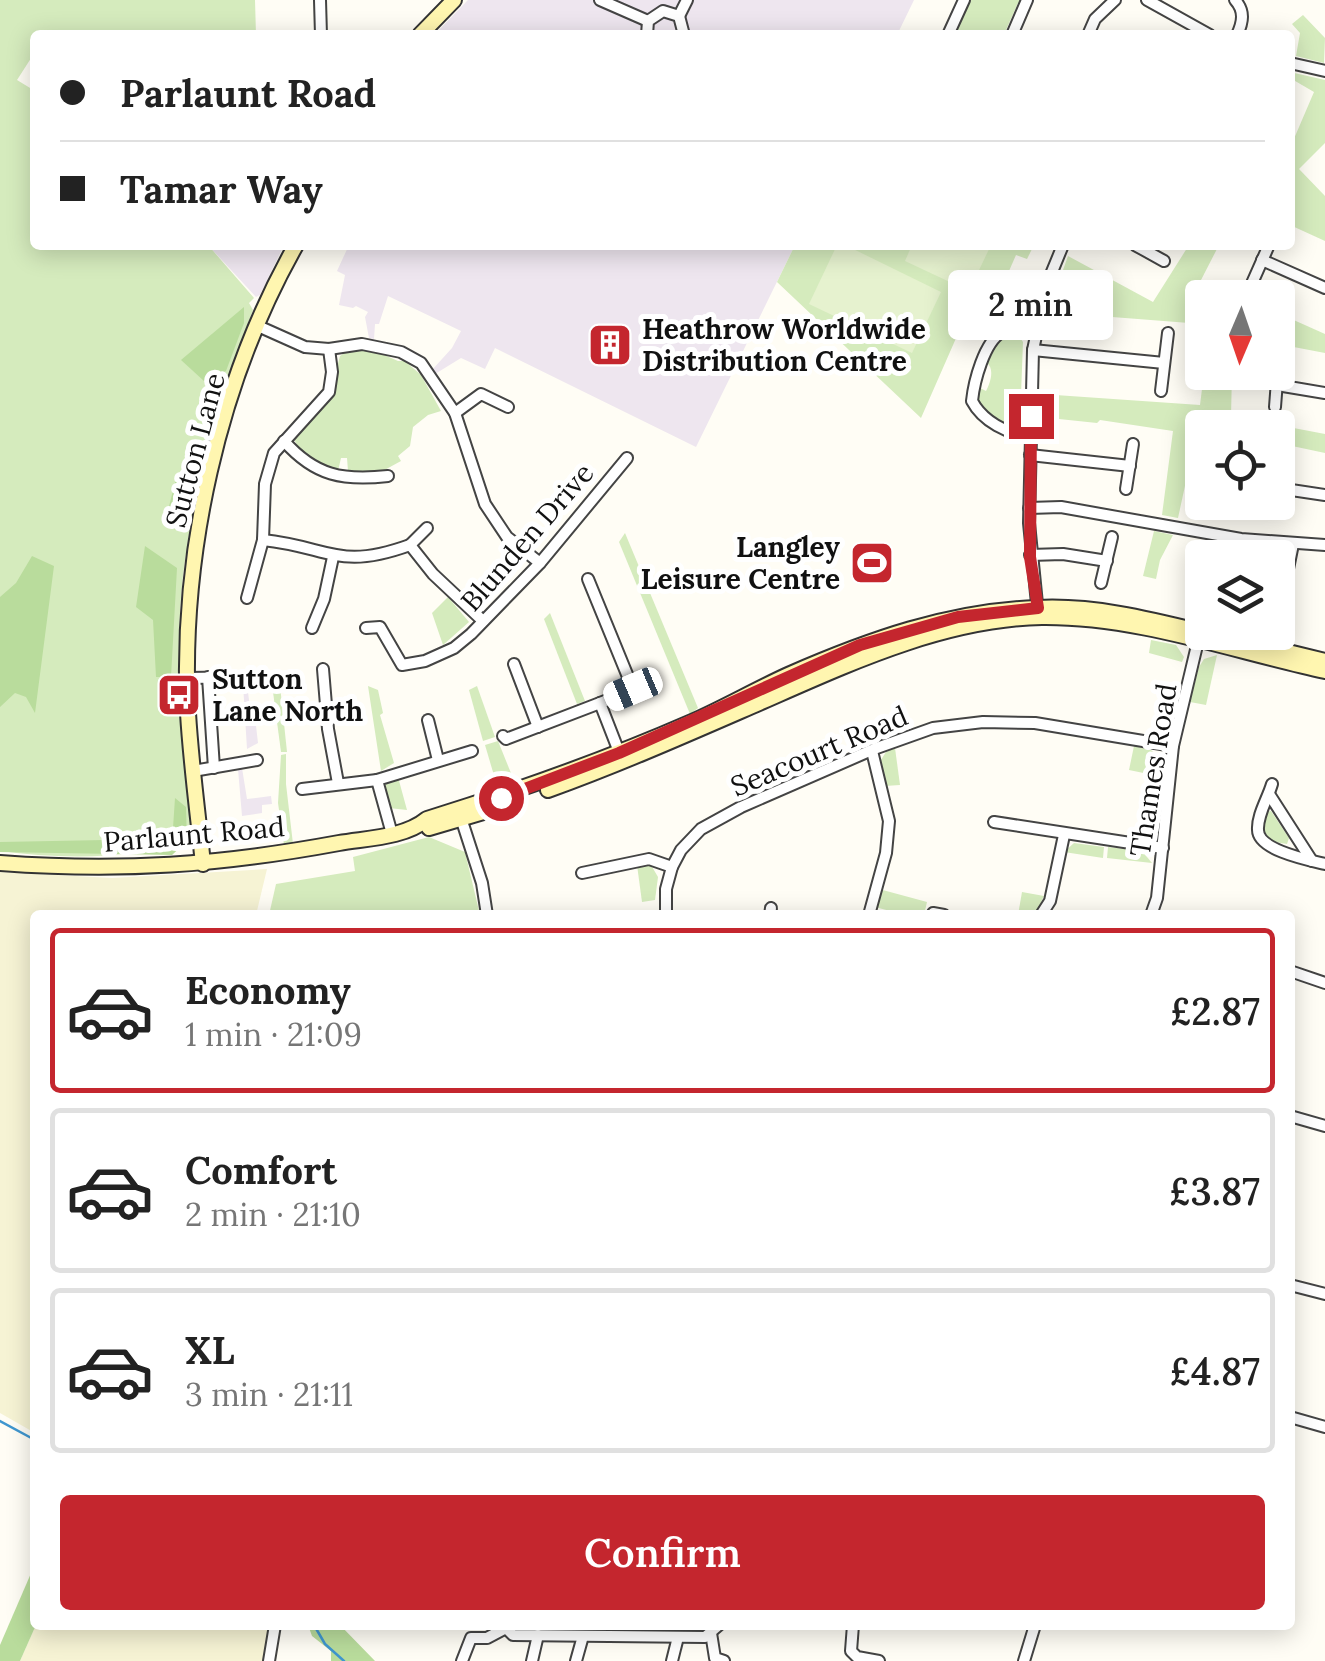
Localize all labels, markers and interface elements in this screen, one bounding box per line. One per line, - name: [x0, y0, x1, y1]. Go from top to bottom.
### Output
- text: Parlaunt Road: [120, 69, 376, 117]
- text: Tamar Way: [120, 165, 323, 213]
- callout: 2 min: [948, 271, 1114, 341]
- north arrow: [1185, 280, 1295, 390]
- map controls: [1185, 280, 1295, 650]
- text: 2 min: [988, 284, 1073, 325]
- place label: Heathrow Worldwide Distribution Centre: [642, 311, 926, 379]
- building icon: Heathrow Worldwide Distribution Centre: [587, 322, 633, 368]
- street label: Sutton Lane: [157, 369, 233, 531]
- route end: [1009, 394, 1054, 439]
- button: locate: [1185, 410, 1295, 520]
- street label: Blunden Drive: [453, 455, 601, 619]
- place label: Langley Leisure Centre: [640, 529, 841, 597]
- sports icon: Langley Leisure Centre: [849, 540, 895, 586]
- button: layers: [1185, 540, 1295, 650]
- place label: Sutton Lane North: [212, 661, 363, 729]
- car: [600, 663, 666, 715]
- bus stop icon: Sutton Lane North: [156, 672, 202, 718]
- street label: Thames Road: [1122, 681, 1184, 859]
- street label: Seacourt Road: [725, 698, 913, 804]
- route start: [479, 776, 524, 821]
- street label: Parlaunt Road: [102, 808, 286, 860]
- icon: car: [65, 966, 155, 1056]
- text: Economy: [185, 966, 351, 1014]
- text: £2.87: [1170, 987, 1260, 1035]
- text: 1 min · 21:09: [185, 1014, 362, 1055]
- icon: car: [65, 1146, 155, 1236]
- text: Comfort: [185, 1146, 337, 1194]
- text: £3.87: [1169, 1167, 1260, 1215]
- text: 2 min · 21:10: [185, 1194, 361, 1235]
- icon: car: [65, 1326, 155, 1416]
- text: XL: [185, 1326, 235, 1374]
- text: £4.87: [1169, 1347, 1260, 1395]
- text: 3 min · 21:11: [185, 1374, 353, 1415]
- button: Confirm: [60, 1495, 1265, 1610]

